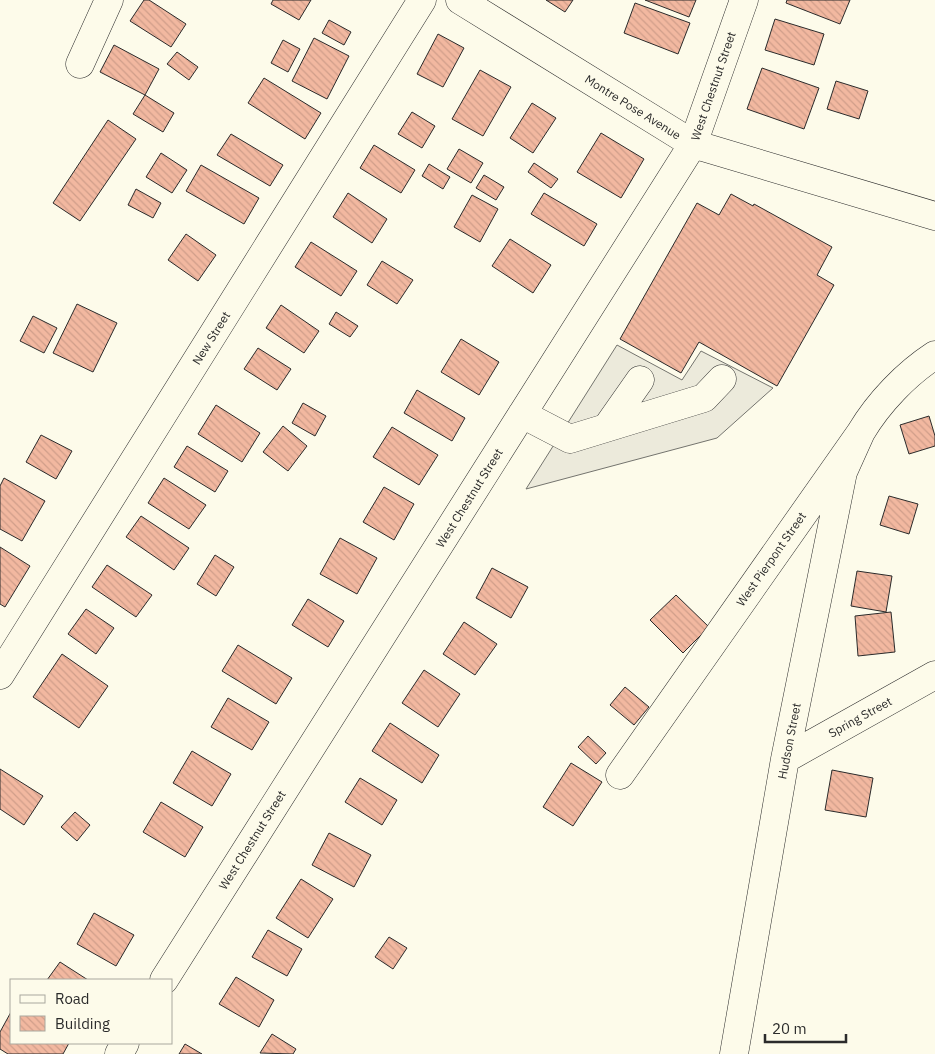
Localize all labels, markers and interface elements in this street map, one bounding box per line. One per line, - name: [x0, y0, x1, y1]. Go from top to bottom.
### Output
- street label: West Chestnut Street: [687, 30, 739, 142]
- street label: Montre Pose Avenue: [582, 71, 684, 143]
- street label: New Street: [189, 309, 233, 367]
- street label: West Chestnut Street: [432, 446, 506, 550]
- street label: West Pierpont Street: [733, 509, 809, 609]
- street label: Spring Street: [826, 693, 894, 741]
- street label: Hudson Street: [774, 702, 804, 780]
- street label: West Chestnut Street: [215, 788, 289, 892]
- legend: [10, 979, 172, 1044]
- text: Road: [55, 989, 90, 1008]
- scale bar: [765, 1012, 846, 1044]
- text: Building: [55, 1014, 110, 1033]
- text: 20 m: [772, 1019, 807, 1038]

